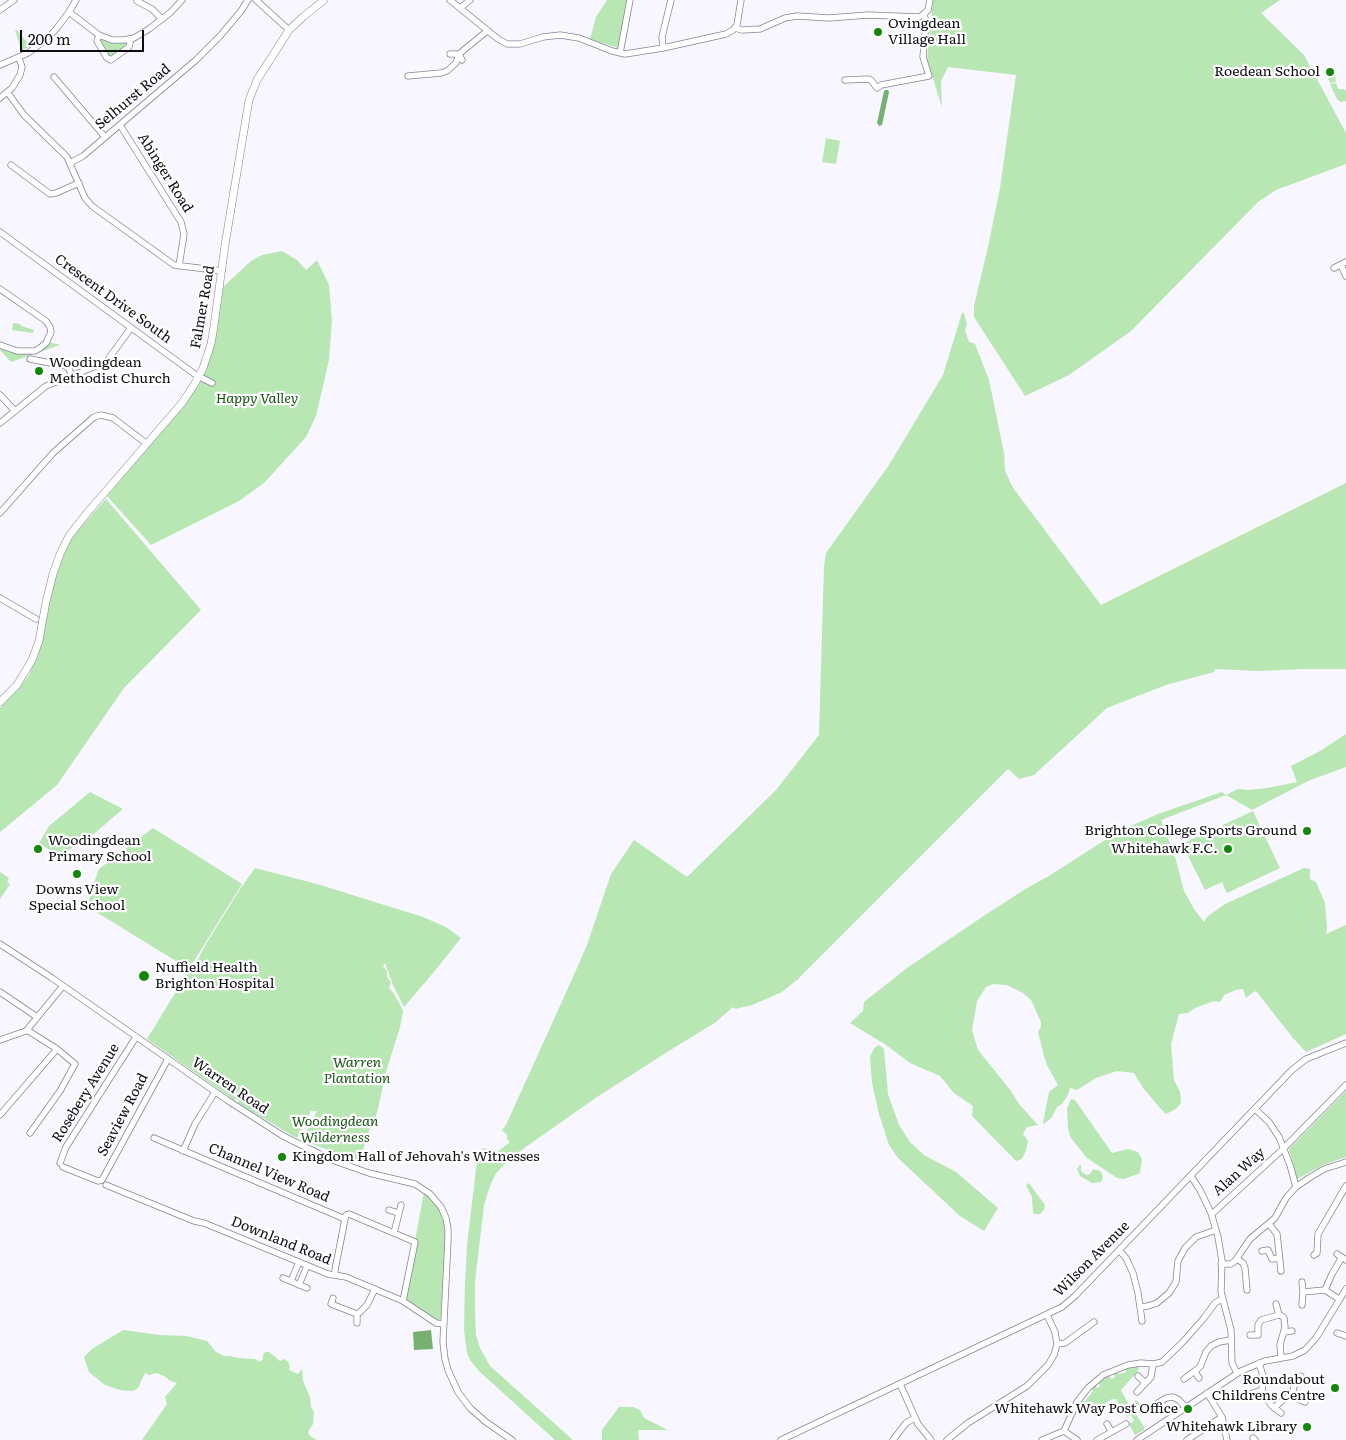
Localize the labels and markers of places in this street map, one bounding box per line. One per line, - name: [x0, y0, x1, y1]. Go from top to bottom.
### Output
- place label: Ovingdean Village Hall: [888, 16, 966, 48]
- marker: Ovingdean Village Hall: [872, 26, 884, 38]
- place label: Roedean School: [1214, 64, 1320, 80]
- marker: Roedean School: [1324, 66, 1336, 78]
- place label: Woodingdean Methodist Church: [49, 355, 171, 388]
- marker: Woodingdean Methodist Church: [33, 365, 45, 377]
- place label: Brighton College Sports Ground: [1084, 823, 1297, 839]
- marker: Brighton College Sports Ground: [1301, 825, 1313, 837]
- place label: Woodingdean Primary School: [48, 833, 152, 866]
- place label: Whitehawk F.C.: [1111, 841, 1218, 857]
- marker: Woodingdean Primary School: [32, 843, 44, 855]
- marker: Whitehawk F.C.: [1222, 843, 1234, 855]
- marker: Downs View Special School: [71, 868, 83, 880]
- place label: Downs View Special School: [29, 882, 125, 914]
- place label: Nuffield Health Brighton Hospital: [155, 960, 274, 992]
- marker: Nuffield Health Brighton Hospital: [137, 969, 151, 983]
- place label: Kingdom Hall of Jehovah's Witnesses: [292, 1149, 539, 1165]
- marker: Kingdom Hall of Jehovah's Witnesses: [276, 1151, 288, 1163]
- place label: Roundabout Childrens Centre: [1212, 1372, 1325, 1404]
- marker: Roundabout Childrens Centre: [1329, 1382, 1341, 1394]
- place label: Whitehawk Way Post Office: [995, 1401, 1178, 1417]
- marker: Whitehawk Way Post Office: [1182, 1403, 1194, 1415]
- place label: Whitehawk Library: [1166, 1419, 1297, 1435]
- marker: Whitehawk Library: [1301, 1421, 1313, 1433]

